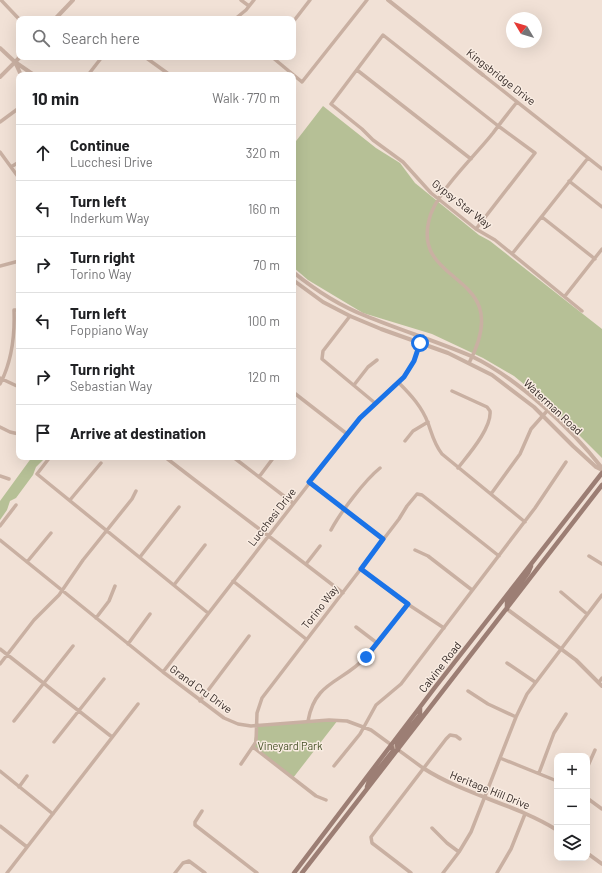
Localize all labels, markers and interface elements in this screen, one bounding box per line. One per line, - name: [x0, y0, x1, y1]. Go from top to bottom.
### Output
- north arrow: [506, 12, 542, 48]
- search box: [16, 16, 296, 60]
- icon: search: [30, 27, 52, 49]
- text: Search here: [62, 29, 140, 47]
- street label: Kingsbridge Drive: [464, 46, 538, 108]
- text: 10 min: [32, 88, 79, 108]
- text: Walk · 770 m: [212, 90, 280, 106]
- text: Continue: [70, 136, 130, 154]
- icon: ahead: [32, 142, 54, 164]
- text: 320 m: [246, 145, 280, 161]
- text: Lucchesi Drive: [70, 154, 153, 170]
- street label: Gypsy Star Way: [430, 176, 495, 231]
- text: Turn left: [70, 192, 126, 210]
- icon: left: [32, 198, 54, 220]
- text: 160 m: [248, 201, 280, 217]
- text: Inderkum Way: [70, 210, 149, 226]
- text: Turn right: [70, 248, 135, 266]
- icon: right: [32, 254, 54, 276]
- text: 70 m: [253, 257, 280, 273]
- text: Torino Way: [70, 266, 132, 282]
- text: Turn left: [70, 304, 126, 322]
- icon: left: [32, 310, 54, 332]
- text: 100 m: [247, 313, 280, 329]
- text: Foppiano Way: [70, 322, 148, 338]
- route start: [411, 334, 429, 352]
- text: Turn right: [70, 360, 135, 378]
- icon: right: [32, 366, 54, 388]
- text: 120 m: [248, 369, 280, 385]
- street label: Waterman Road: [521, 376, 585, 437]
- text: Sebastian Way: [70, 378, 152, 394]
- icon: arrive: [32, 422, 54, 444]
- text: Arrive at destination: [70, 424, 206, 442]
- street label: Lucchesi Drive: [245, 485, 298, 548]
- street label: Torino Way: [298, 582, 341, 631]
- street label: Calvine Road: [416, 639, 464, 695]
- route end: [357, 648, 375, 666]
- street label: Grand Cru Drive: [168, 662, 235, 716]
- park label: Vineyard Park: [257, 739, 323, 752]
- map controls: [554, 753, 590, 861]
- button: +: [554, 753, 590, 789]
- street label: Heritage Hill Drive: [448, 768, 532, 812]
- button: −: [554, 789, 590, 825]
- button: layers: [554, 825, 590, 861]

